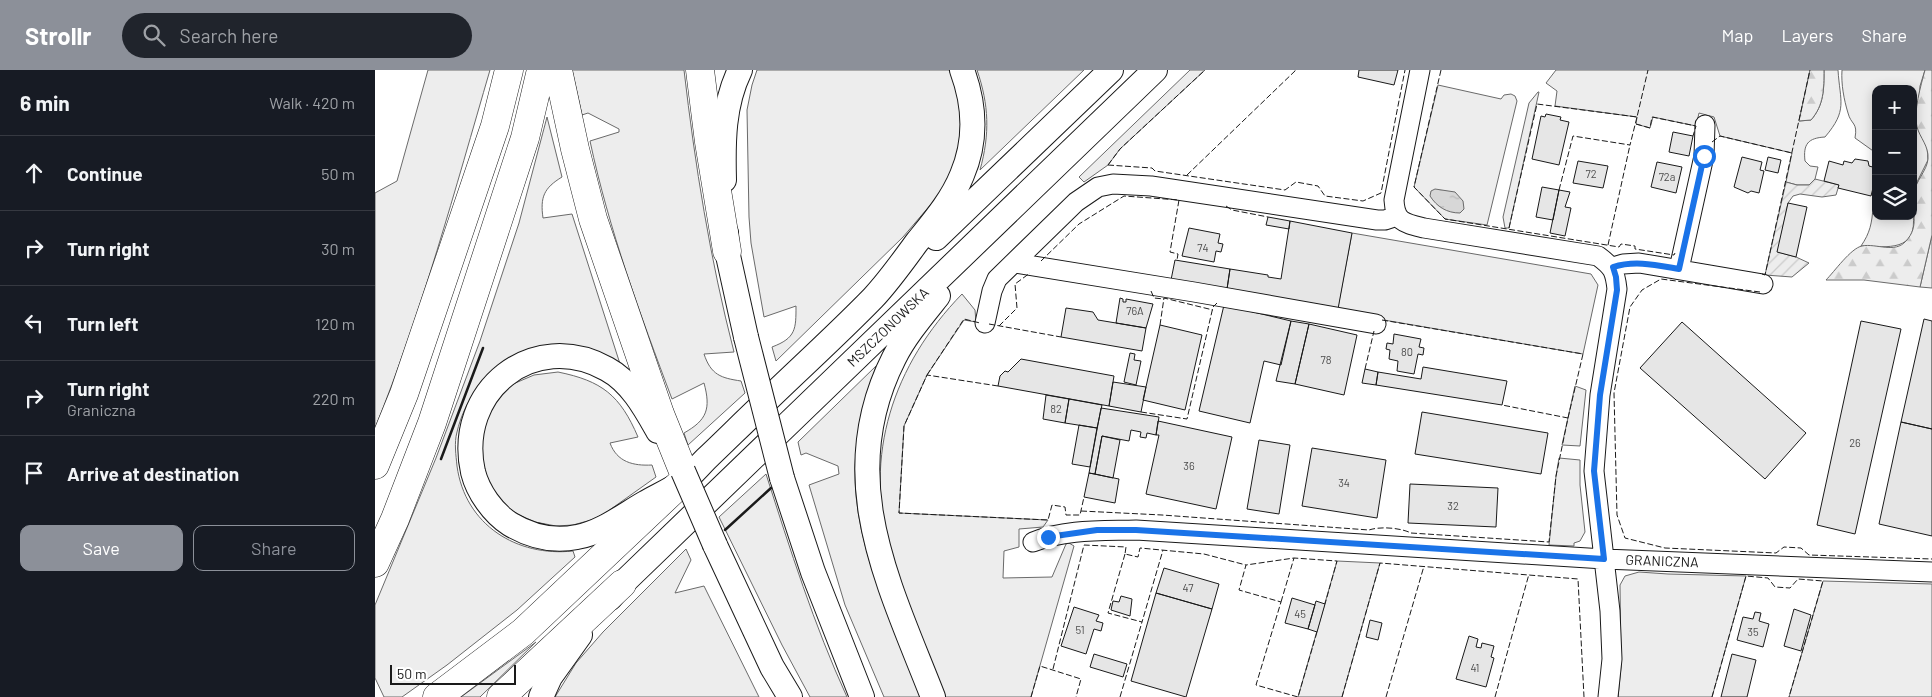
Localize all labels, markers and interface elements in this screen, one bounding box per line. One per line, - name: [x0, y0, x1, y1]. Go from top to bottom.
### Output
- search box: [122, 13, 472, 58]
- text: Strollr: [25, 21, 92, 50]
- icon: search: [140, 21, 168, 49]
- text: Search here: [180, 24, 278, 47]
- text: Map: [1721, 24, 1753, 46]
- text: Layers: [1781, 24, 1834, 46]
- text: Share: [1862, 24, 1907, 46]
- map controls: [1872, 85, 1917, 220]
- button: +: [1872, 85, 1917, 130]
- text: 6 min: [20, 90, 70, 115]
- text: Walk · 420 m: [269, 93, 355, 112]
- button: −: [1872, 130, 1917, 175]
- route start: [1693, 145, 1716, 168]
- icon: ahead: [20, 159, 48, 187]
- text: Continue: [67, 162, 143, 185]
- text: 50 m: [321, 164, 355, 183]
- house number: 72: [1585, 167, 1597, 180]
- house number: 72a: [1659, 170, 1675, 183]
- button: layers: [1872, 175, 1917, 220]
- icon: right: [20, 234, 48, 262]
- text: Turn right: [67, 237, 149, 260]
- text: 30 m: [321, 239, 355, 258]
- house number: 74: [1197, 241, 1209, 254]
- street label: MSZCZONOWSKA: [843, 283, 932, 370]
- house number: 76A: [1126, 304, 1144, 317]
- icon: left: [20, 309, 48, 337]
- text: Turn left: [67, 312, 138, 335]
- text: 120 m: [315, 314, 355, 333]
- house number: 80: [1401, 345, 1413, 358]
- house number: 78: [1321, 353, 1332, 366]
- text: Turn right: [67, 377, 149, 400]
- icon: right: [20, 384, 48, 412]
- text: 220 m: [312, 389, 355, 408]
- text: Graniczna: [67, 400, 136, 419]
- house number: 82: [1050, 402, 1062, 415]
- house number: 26: [1849, 436, 1861, 449]
- icon: arrive: [20, 459, 48, 487]
- house number: 36: [1183, 459, 1195, 472]
- text: Arrive at destination: [67, 462, 239, 485]
- house number: 34: [1338, 476, 1350, 489]
- house number: 32: [1447, 499, 1459, 512]
- button: Save: [20, 525, 183, 571]
- button: Share: [193, 525, 355, 571]
- route end: [1037, 526, 1060, 549]
- street label: GRANICZNA: [1625, 551, 1699, 570]
- house number: 47: [1183, 581, 1193, 594]
- house number: 45: [1294, 607, 1306, 620]
- house number: 51: [1075, 623, 1085, 636]
- house number: 35: [1747, 625, 1759, 638]
- house number: 41: [1471, 661, 1479, 674]
- scale bar: [390, 662, 516, 685]
- text: 50 m: [397, 665, 426, 682]

